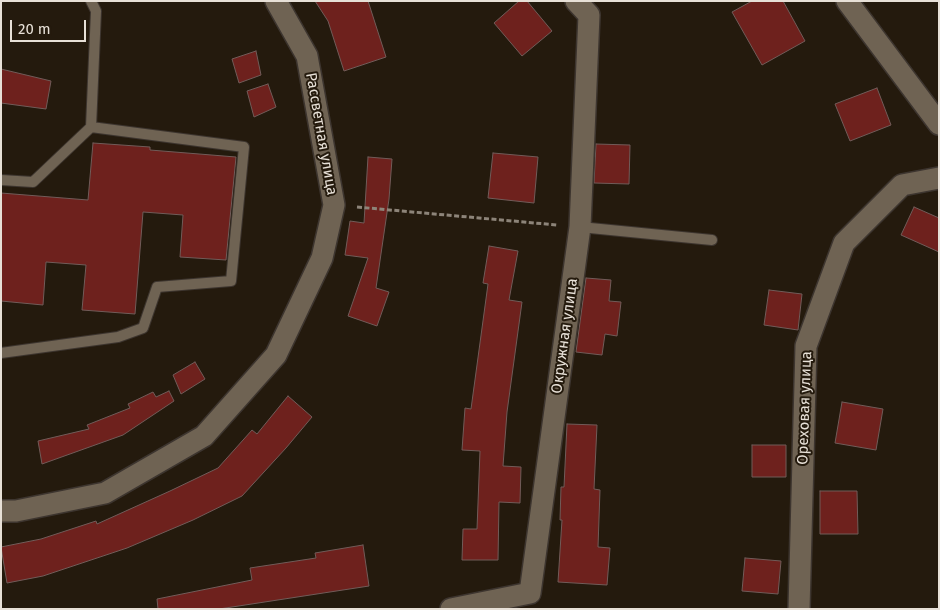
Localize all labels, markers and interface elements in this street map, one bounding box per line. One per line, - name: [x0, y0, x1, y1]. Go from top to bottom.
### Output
- scale bar: [12, 10, 89, 42]
- text: 20 m: [18, 20, 51, 38]
- street label: Рассветная улица: [301, 71, 341, 197]
- street label: Окружная улица: [548, 277, 582, 395]
- street label: Ореховая улица: [794, 351, 816, 465]

